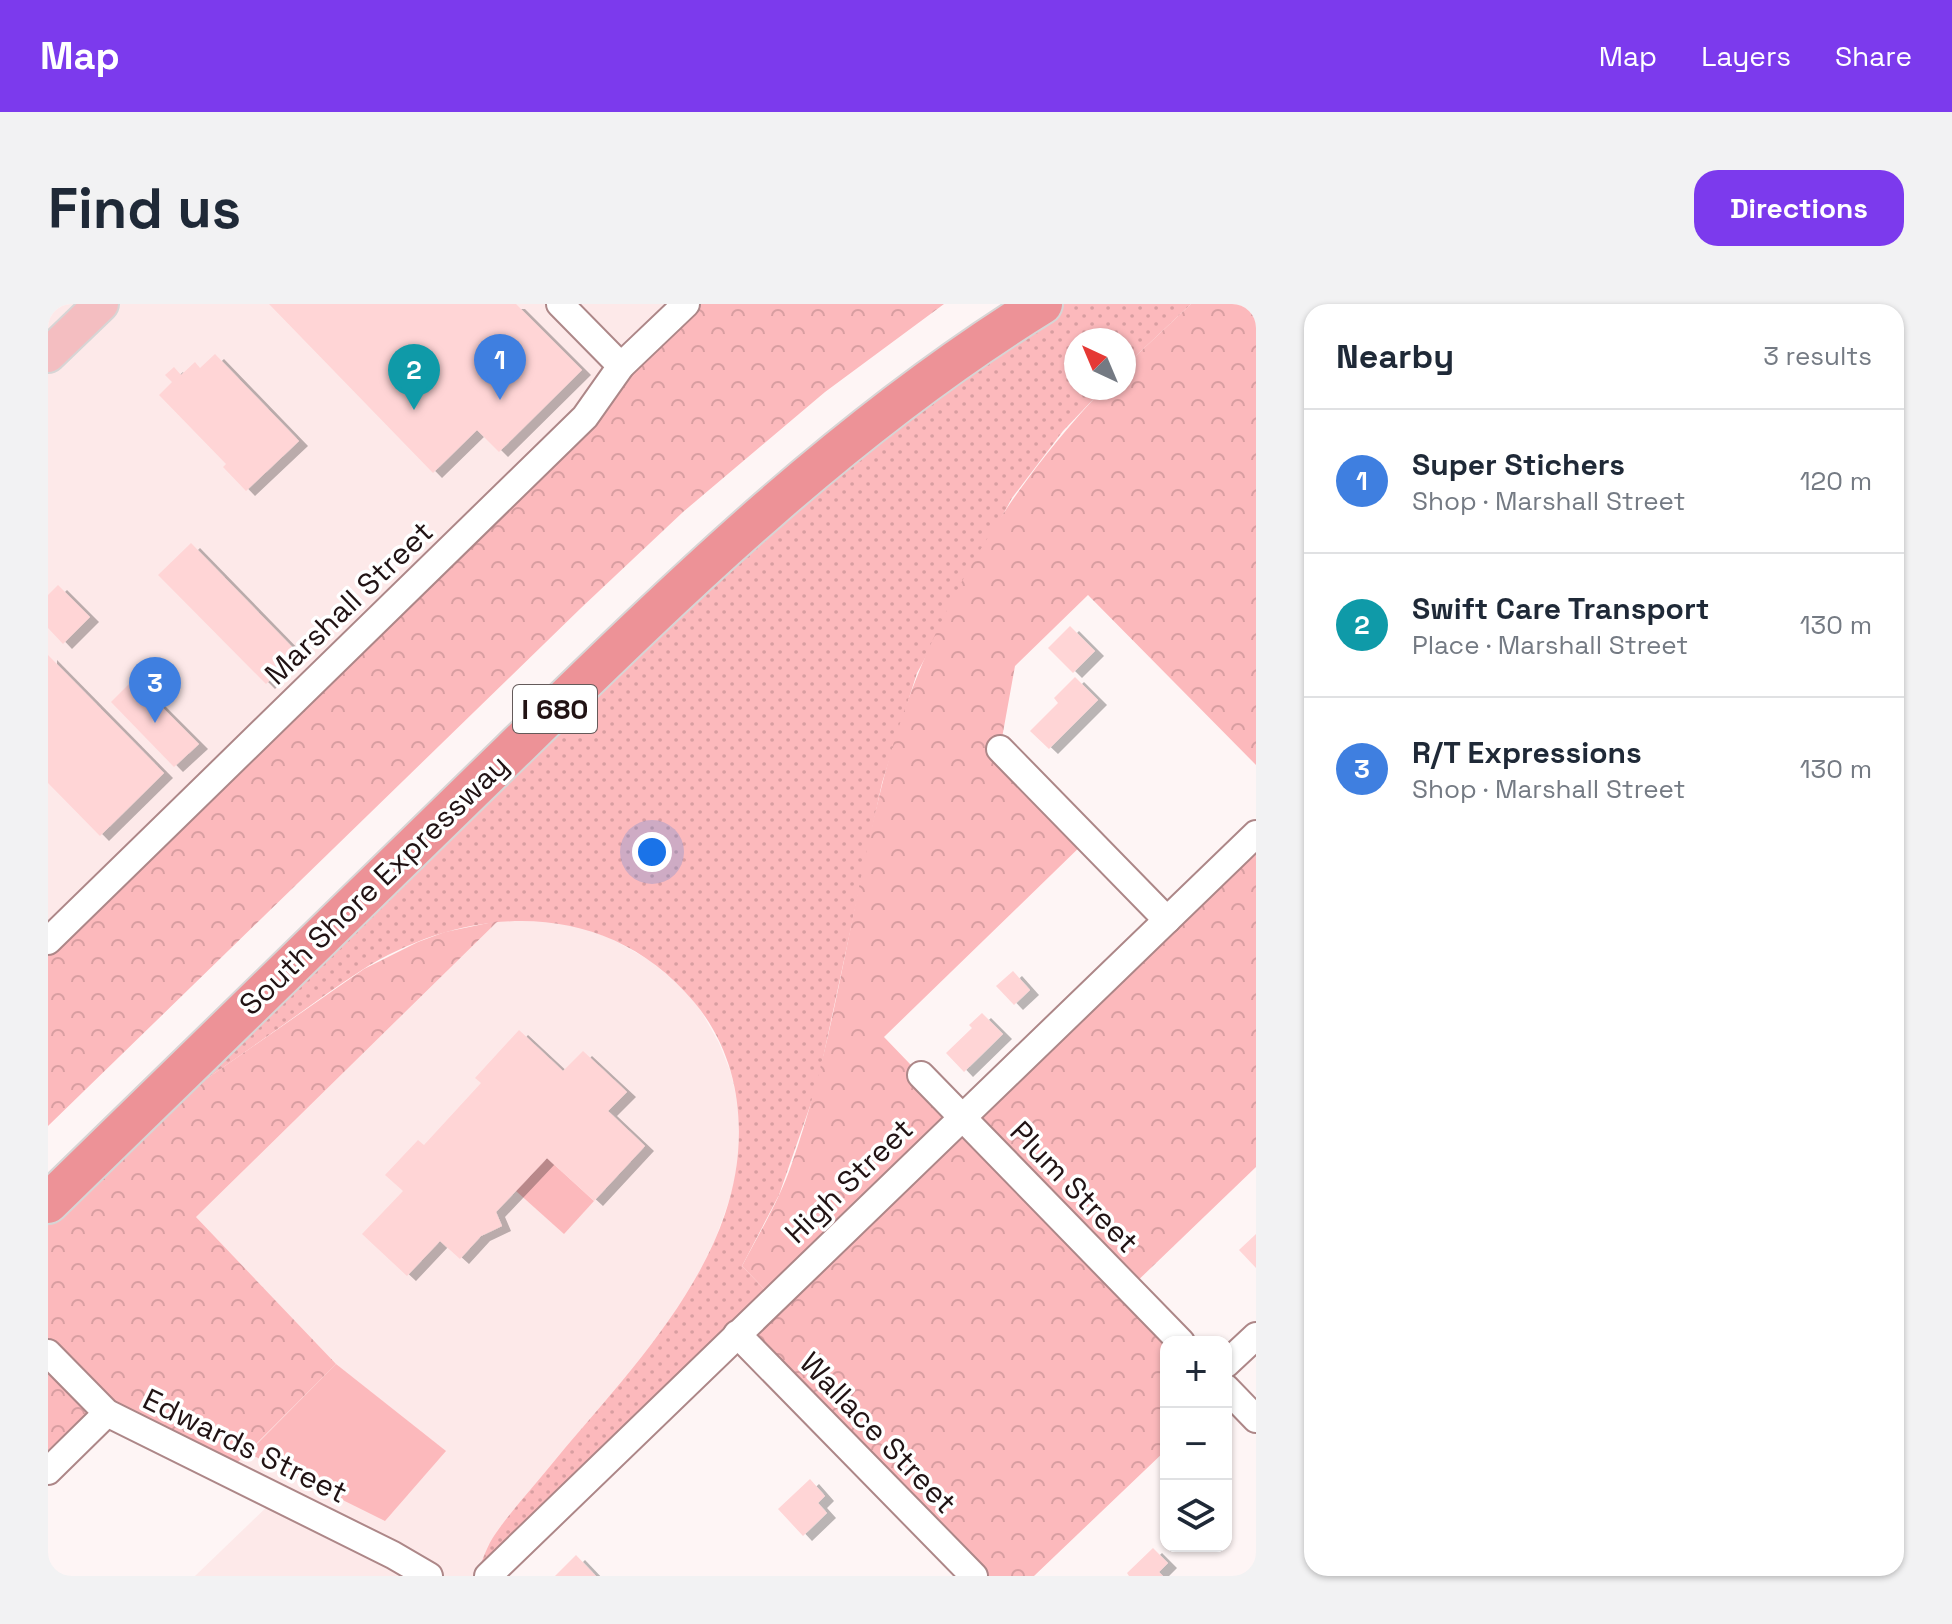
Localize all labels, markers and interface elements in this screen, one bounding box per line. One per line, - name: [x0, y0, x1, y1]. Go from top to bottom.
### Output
- text: Map: [40, 32, 120, 80]
- text: Map: [1599, 38, 1657, 74]
- text: Layers: [1701, 38, 1791, 74]
- text: Share: [1835, 38, 1912, 74]
- button: Directions: [1694, 170, 1904, 246]
- text: Find us: [48, 173, 241, 244]
- north arrow: [1064, 328, 1136, 400]
- pin: 1: [474, 334, 526, 400]
- text: Nearby: [1336, 335, 1454, 378]
- text: 3 results: [1763, 339, 1872, 373]
- pin: 2: [388, 344, 440, 410]
- text: Super Stichers: [1412, 445, 1625, 484]
- text: 1: [1356, 464, 1368, 498]
- text: 120 m: [1800, 464, 1872, 498]
- text: Shop · Marshall Street: [1412, 484, 1685, 518]
- street label: Marshall Street: [256, 512, 441, 693]
- text: Swift Care Transport: [1412, 589, 1710, 628]
- text: 2: [1354, 608, 1370, 642]
- text: 130 m: [1800, 608, 1872, 642]
- text: Place · Marshall Street: [1412, 628, 1688, 662]
- pin: 3: [129, 657, 181, 723]
- road number: I 680: [513, 685, 597, 733]
- text: R/T Expressions: [1412, 733, 1642, 772]
- street label: South Shore Expressway: [231, 746, 517, 1024]
- text: 3: [1354, 752, 1370, 786]
- text: 130 m: [1800, 752, 1872, 786]
- text: Shop · Marshall Street: [1412, 772, 1685, 806]
- your location: [632, 832, 672, 872]
- street label: High Street: [776, 1110, 921, 1252]
- street label: Plum Street: [1002, 1112, 1147, 1261]
- map controls: [1160, 1336, 1232, 1552]
- button: +: [1160, 1336, 1232, 1408]
- street label: Wallace Street: [791, 1344, 965, 1522]
- street label: Edwards Street: [137, 1379, 354, 1512]
- button: −: [1160, 1408, 1232, 1480]
- button: layers: [1160, 1480, 1232, 1552]

